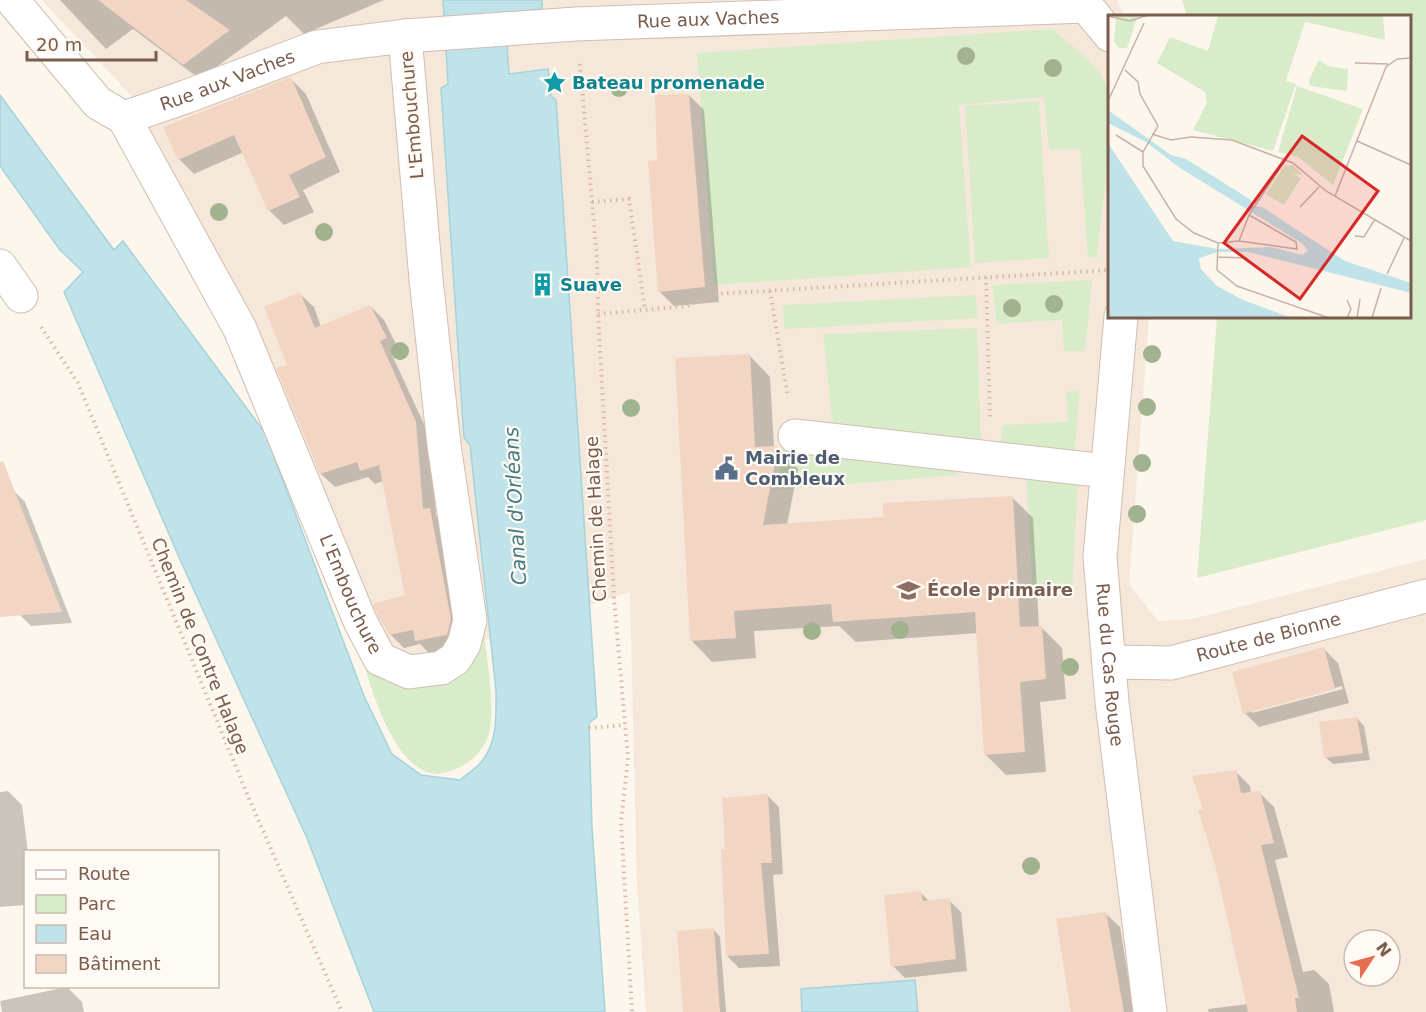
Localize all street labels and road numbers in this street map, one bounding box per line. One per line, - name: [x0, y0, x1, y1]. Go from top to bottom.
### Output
- street label: Rue aux Vaches: [637, 6, 780, 32]
- street label: Rue aux Vaches: [157, 45, 298, 115]
- street label: L'Embouchure: [395, 50, 428, 180]
- street label: Chemin de Halage: [581, 436, 610, 602]
- street label: L'Embouchure: [315, 531, 386, 657]
- street label: Chemin de Contre Halage: [147, 534, 254, 757]
- street label: Rue du Cas Rouge: [1092, 582, 1128, 747]
- street label: Route de Bionne: [1194, 608, 1343, 666]

